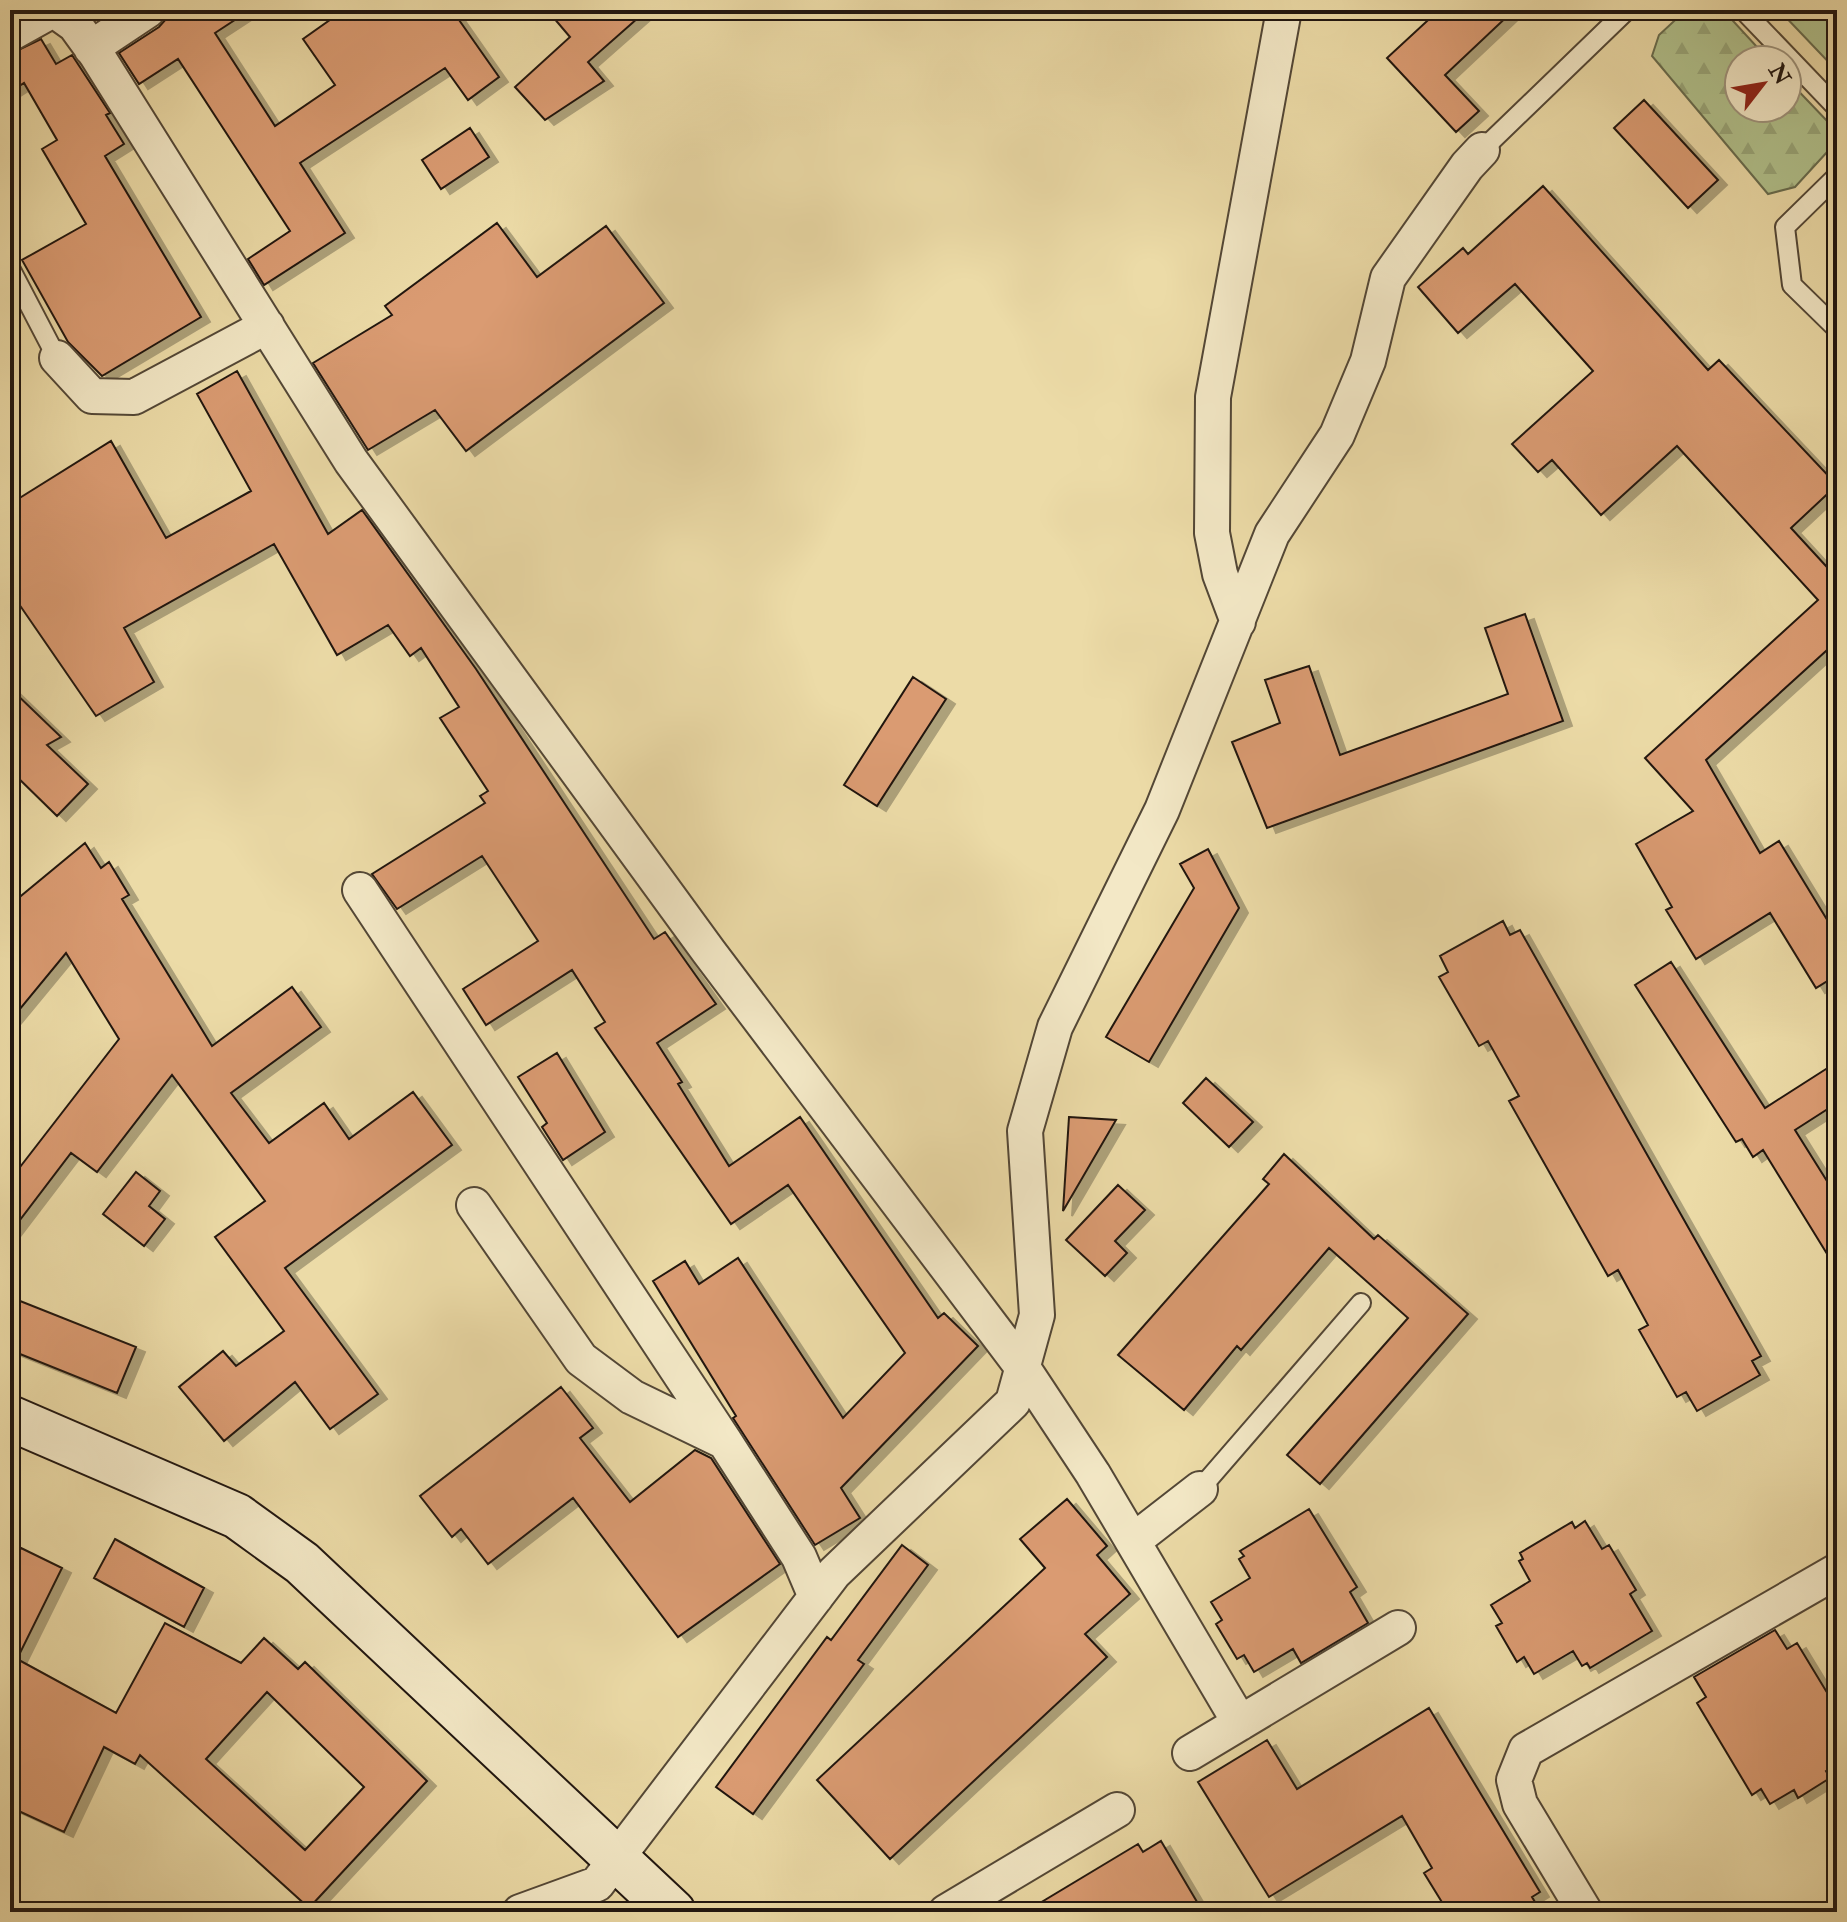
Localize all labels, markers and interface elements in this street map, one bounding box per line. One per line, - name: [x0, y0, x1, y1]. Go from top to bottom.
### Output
- north arrow: [1723, 44, 1803, 124]
- text: N: [1762, 58, 1797, 90]

